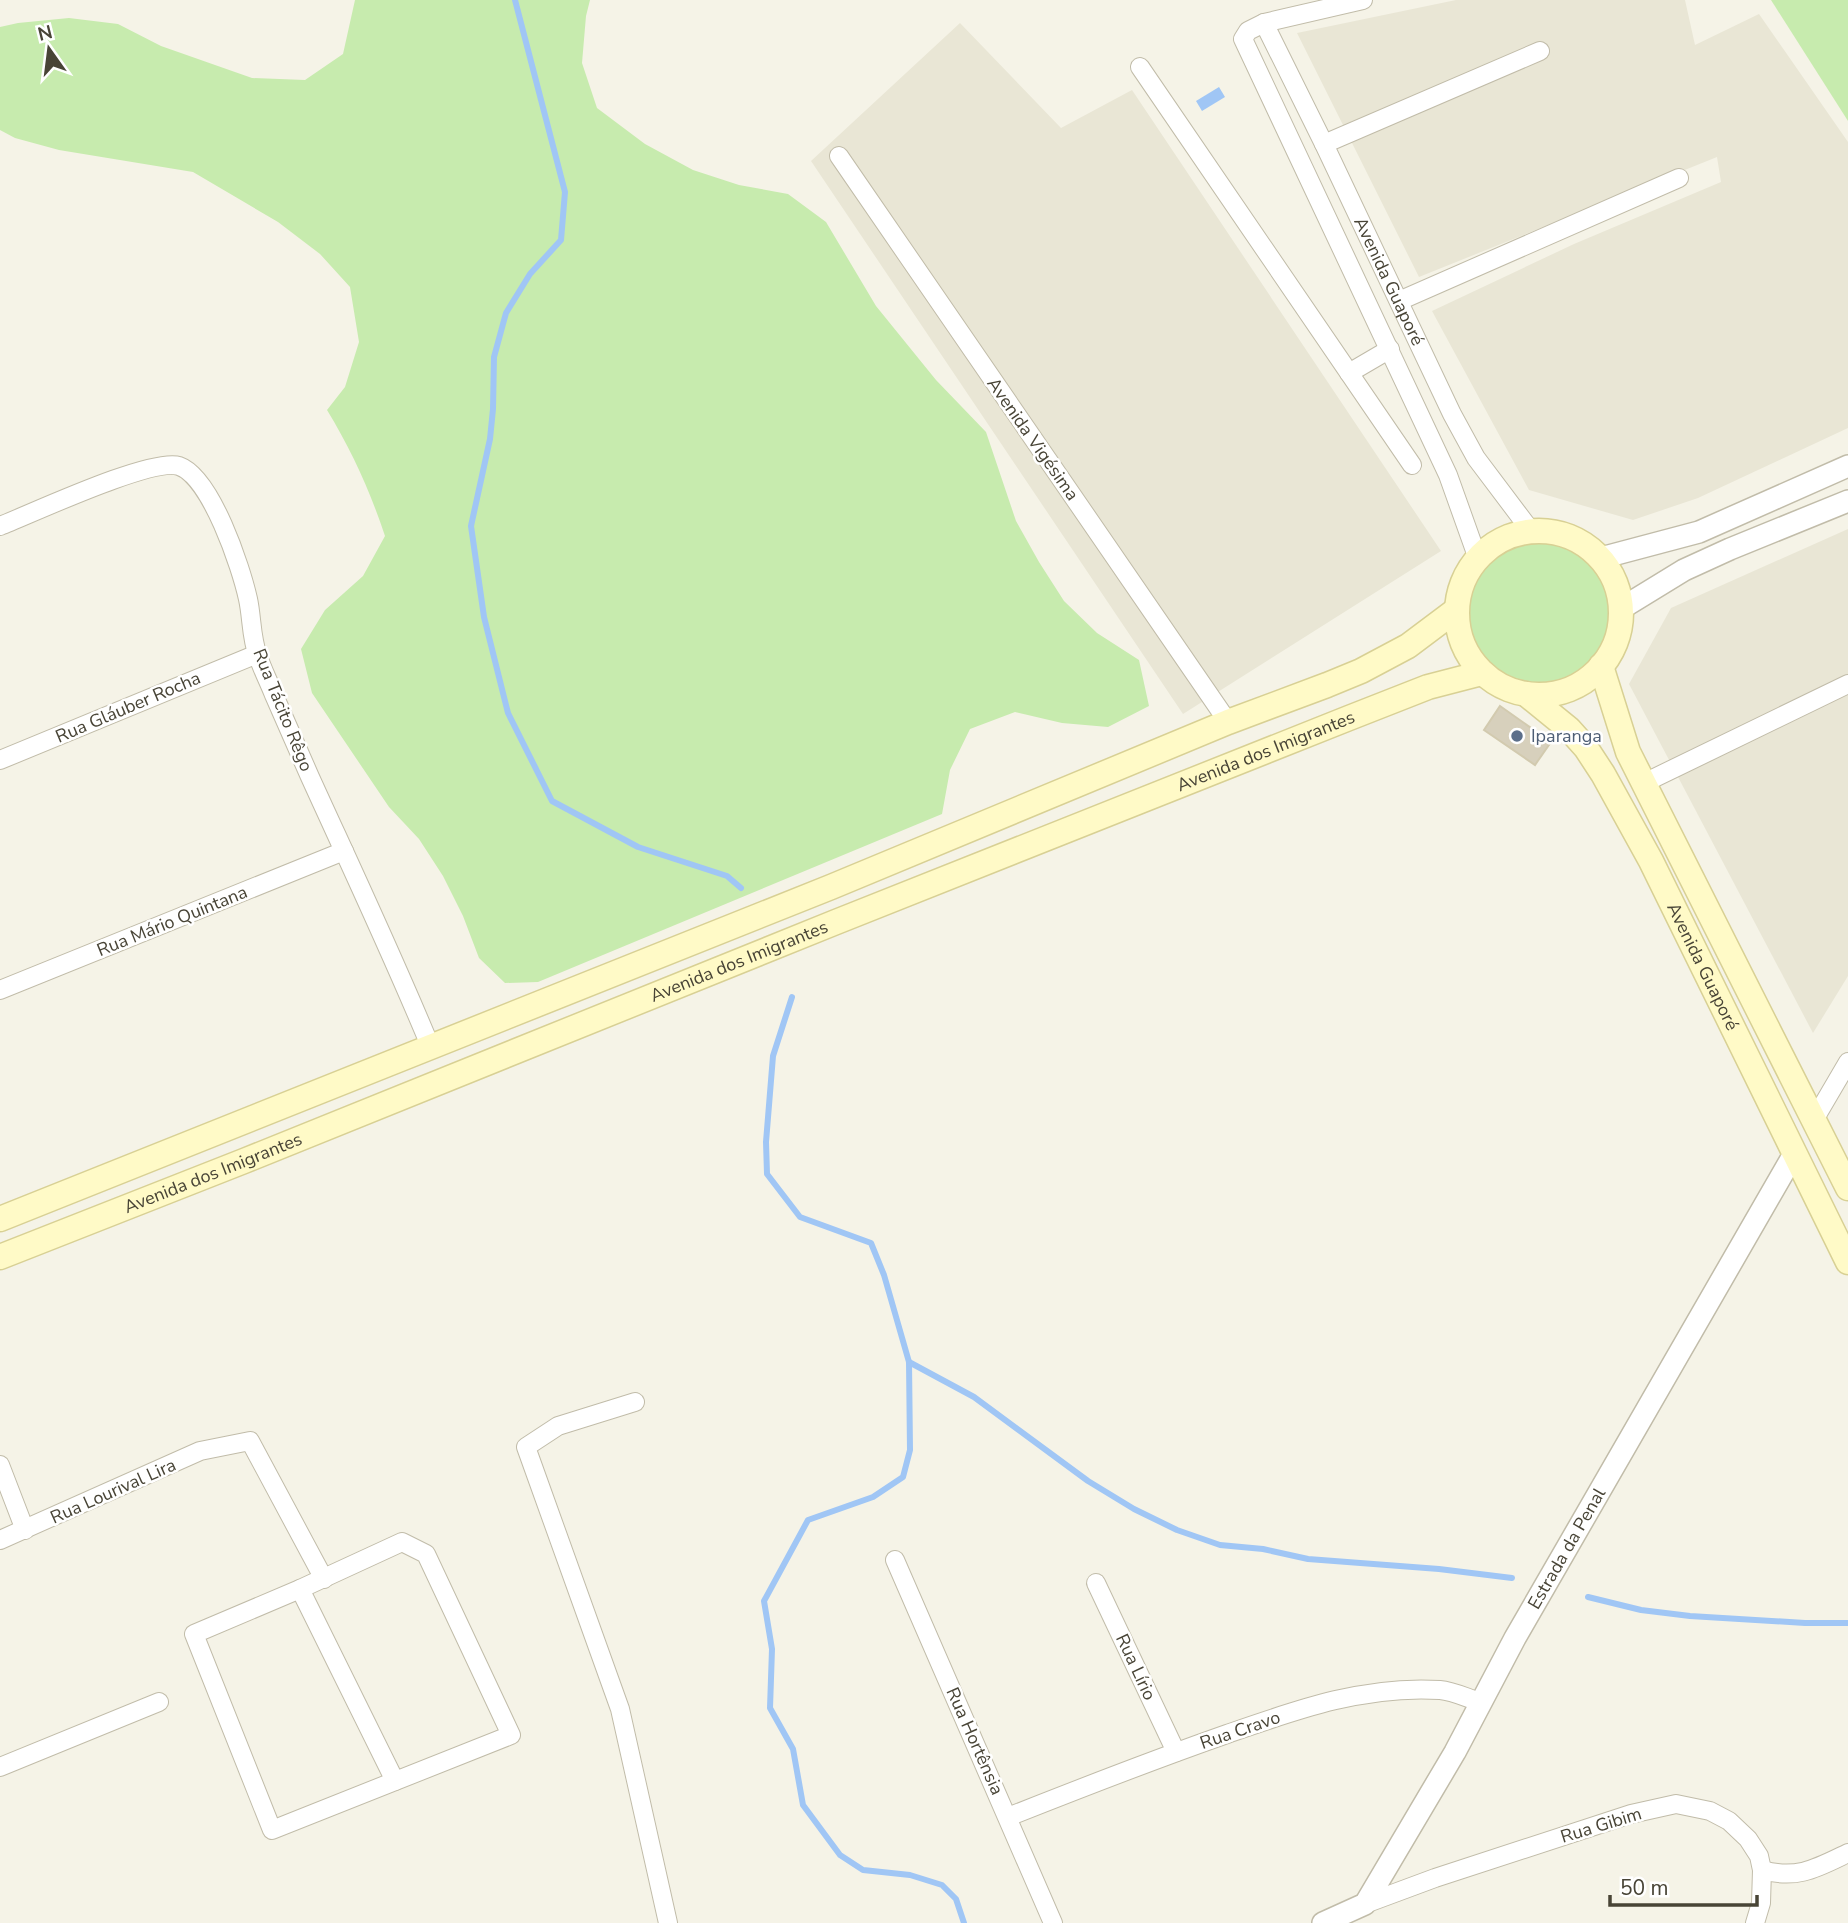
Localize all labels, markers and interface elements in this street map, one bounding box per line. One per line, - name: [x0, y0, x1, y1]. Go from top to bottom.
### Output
- north arrow: [14, 14, 84, 84]
- text: N: [35, 19, 55, 48]
- street label: Avenida Guaporé: [1348, 213, 1430, 350]
- street label: Avenida Vigésima: [982, 373, 1084, 505]
- street label: Rua Tácito Rêgo: [247, 645, 319, 775]
- street label: Rua Gláuber Rocha: [52, 666, 204, 748]
- street label: Avenida dos Imigrantes: [1173, 705, 1358, 797]
- place label: Iparanga: [1531, 724, 1602, 748]
- marker: Iparanga: [1509, 728, 1525, 744]
- street label: Rua Mário Quintana: [93, 880, 251, 962]
- street label: Avenida Guaporé: [1661, 899, 1744, 1035]
- street label: Avenida dos Imigrantes: [647, 915, 831, 1008]
- street label: Avenida dos Imigrantes: [120, 1127, 306, 1219]
- street label: Rua Lourival Lira: [46, 1453, 180, 1529]
- street label: Estrada da Penal: [1522, 1483, 1611, 1613]
- street label: Rua Lírio: [1110, 1630, 1162, 1704]
- street label: Rua Hortênsia: [941, 1683, 1009, 1799]
- street label: Rua Cravo: [1197, 1705, 1283, 1755]
- street label: Rua Gibim: [1557, 1801, 1645, 1849]
- scale bar: [1610, 1864, 1757, 1908]
- text: 50 m: [1620, 1874, 1669, 1902]

